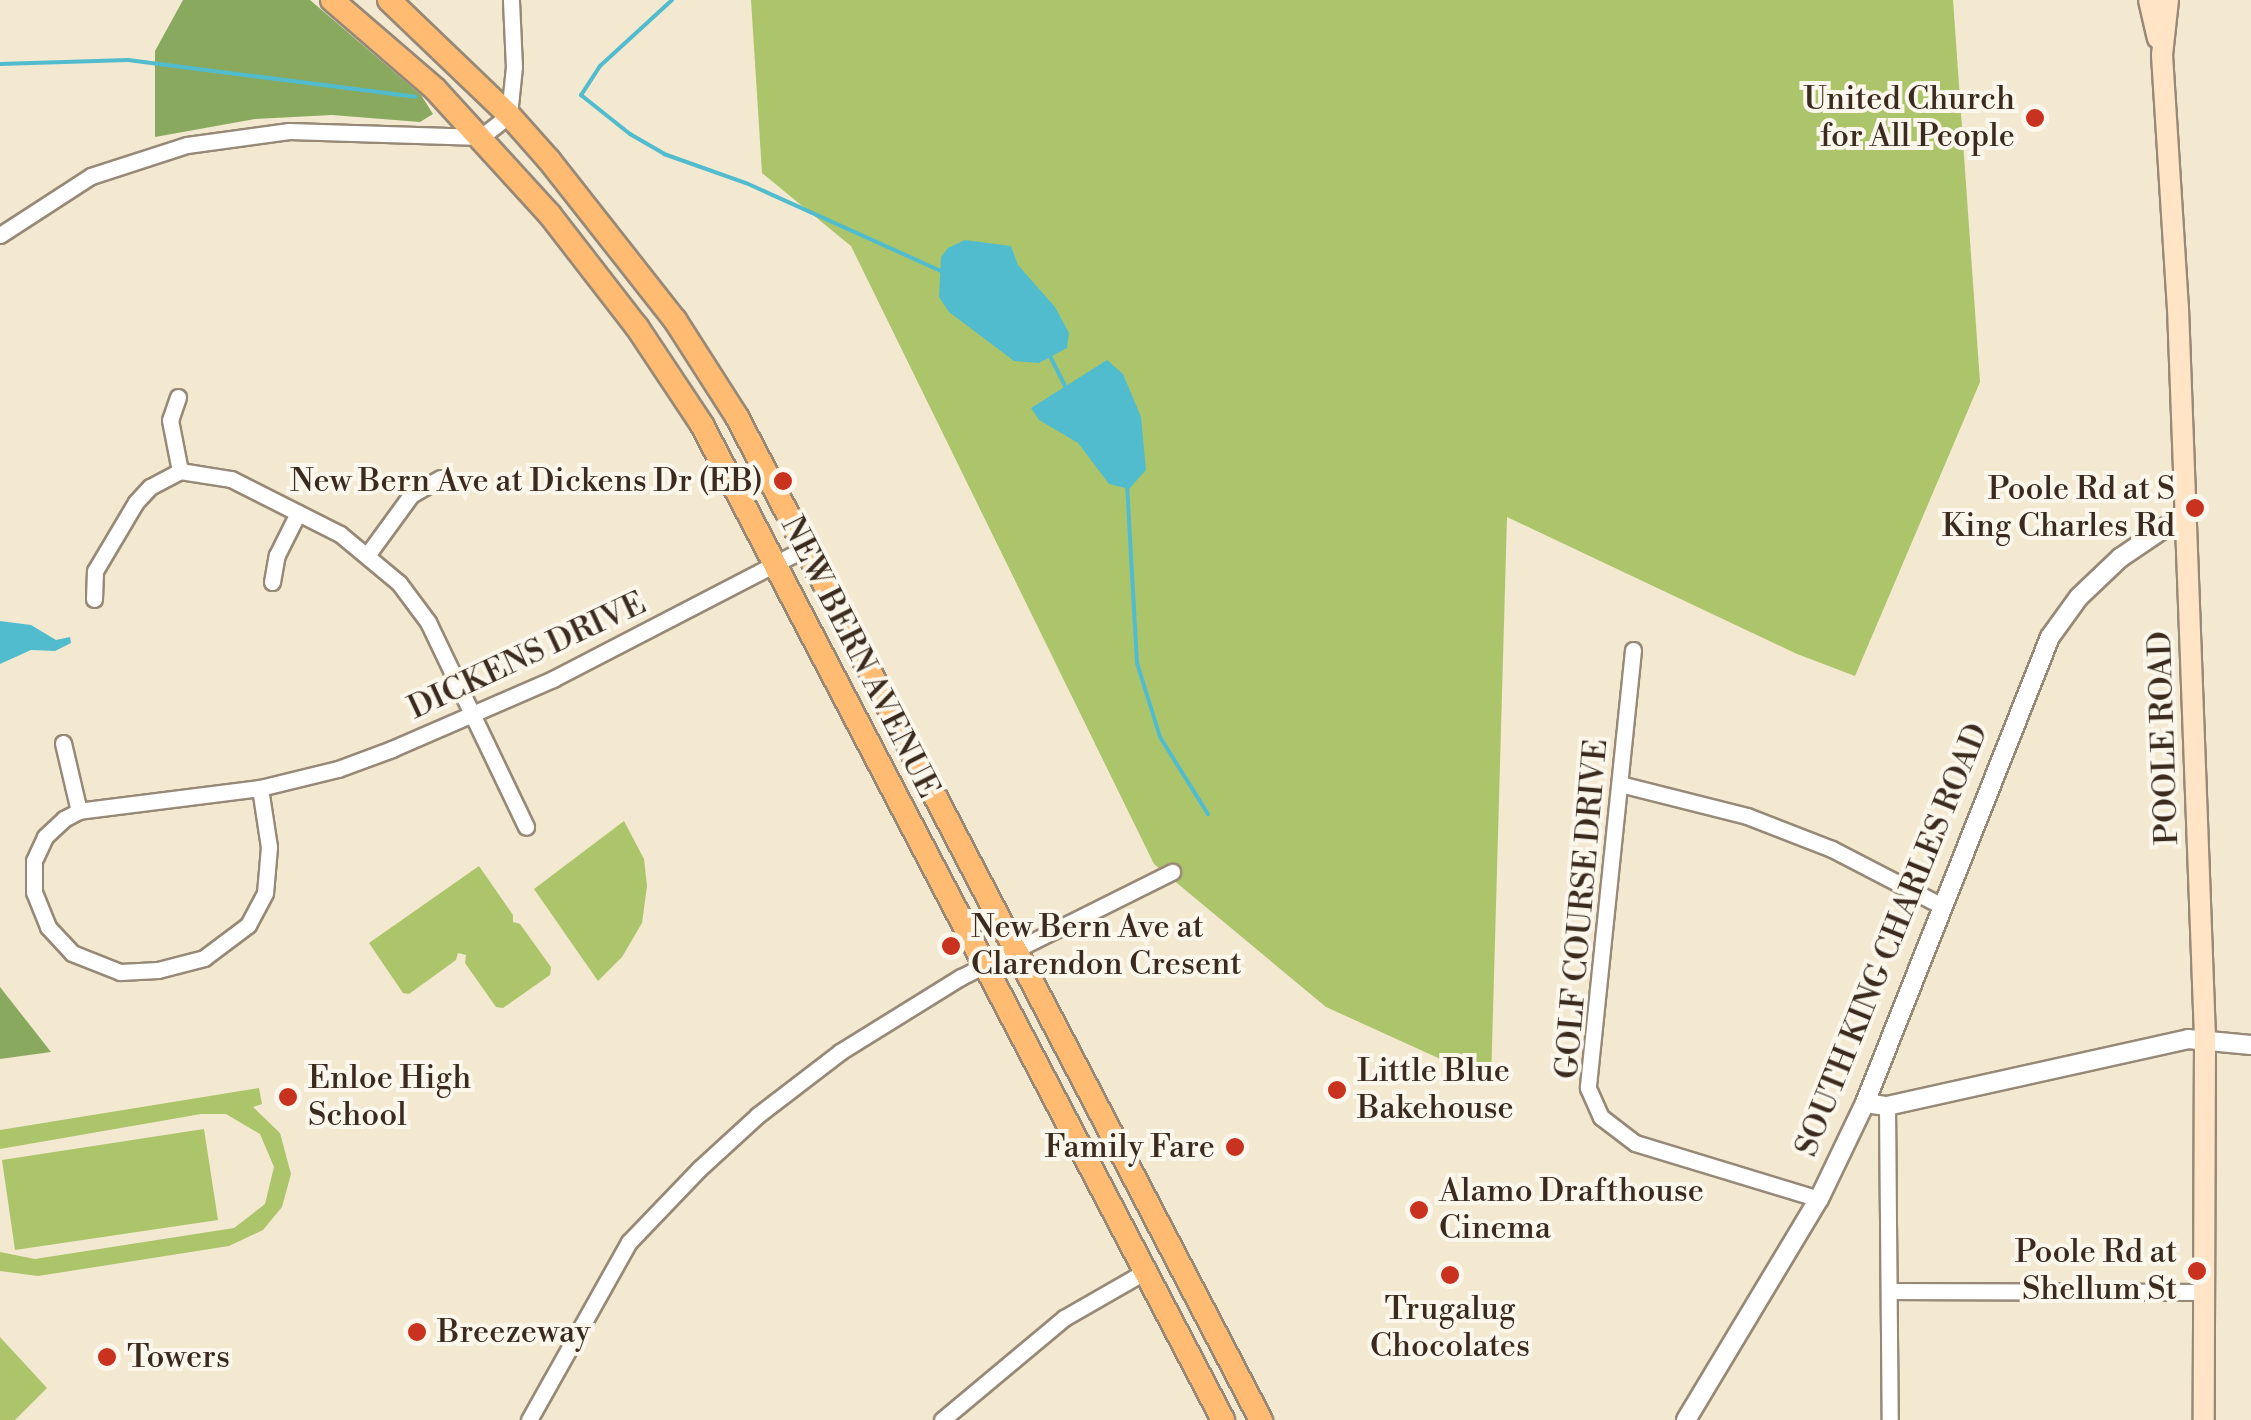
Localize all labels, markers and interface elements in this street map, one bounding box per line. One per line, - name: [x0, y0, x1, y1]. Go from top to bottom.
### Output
- place label: United Church for All People: [1803, 81, 2015, 156]
- marker: United Church for All People: [2024, 107, 2046, 129]
- place label: New Bern Ave at Dickens Dr (EB): [290, 462, 763, 500]
- marker: New Bern Ave at Dickens Dr (EB): [772, 470, 794, 492]
- place label: Poole Rd at S King Charles Rd: [1942, 471, 2175, 546]
- marker: Poole Rd at S King Charles Rd: [2184, 497, 2206, 519]
- street label: NEW BERN AVENUE: [772, 510, 948, 804]
- street label: DICKENS DRIVE: [402, 584, 652, 728]
- street label: POOLE ROAD: [2141, 630, 2187, 846]
- street label: SOUTH KING CHARLES ROAD: [1787, 718, 1997, 1162]
- street label: GOLF COURSE DRIVE: [1548, 737, 1616, 1081]
- place label: New Bern Ave at Clarendon Cresent: [971, 909, 1242, 984]
- marker: New Bern Ave at Clarendon Cresent: [940, 935, 962, 957]
- place label: Little Blue Bakehouse: [1357, 1053, 1514, 1128]
- place label: Enloe High School: [308, 1060, 471, 1135]
- marker: Little Blue Bakehouse: [1326, 1079, 1348, 1101]
- marker: Enloe High School: [277, 1086, 299, 1108]
- place label: Family Fare: [1045, 1128, 1215, 1166]
- marker: Family Fare: [1224, 1136, 1246, 1158]
- place label: Alamo Drafthouse Cinema: [1439, 1173, 1704, 1248]
- marker: Alamo Drafthouse Cinema: [1408, 1199, 1430, 1221]
- place label: Poole Rd at Shellum St: [2015, 1234, 2177, 1309]
- marker: Poole Rd at Shellum St: [2186, 1260, 2208, 1282]
- marker: Trugalug Chocolates: [1439, 1264, 1461, 1286]
- place label: Trugalug Chocolates: [1370, 1291, 1530, 1366]
- place label: Breezeway: [437, 1313, 591, 1351]
- marker: Breezeway: [406, 1321, 428, 1343]
- place label: Towers: [127, 1338, 230, 1376]
- marker: Towers: [96, 1346, 118, 1368]

